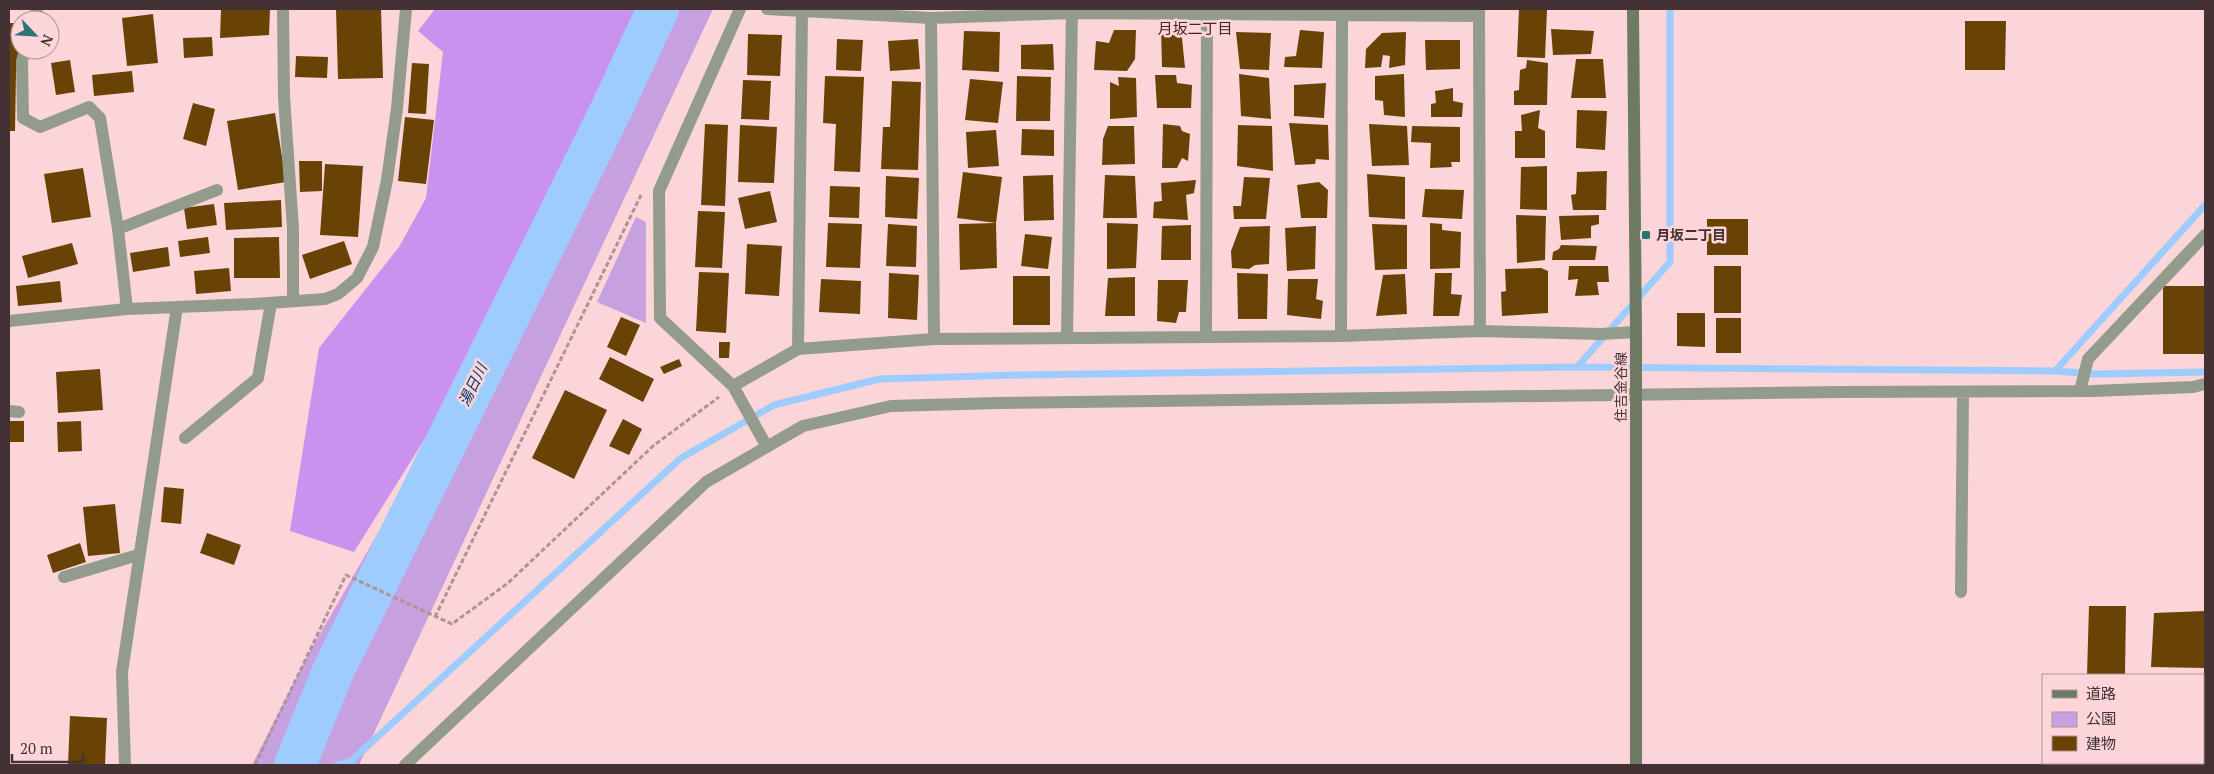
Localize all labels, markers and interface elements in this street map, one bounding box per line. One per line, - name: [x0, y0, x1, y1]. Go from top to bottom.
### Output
- north arrow: [10, 10, 60, 60]
- district label: 月坂二丁目: [1157, 18, 1233, 38]
- text: N: [36, 32, 58, 50]
- place label: 月坂二丁目: [1656, 225, 1726, 244]
- marker: 月坂二丁目: [1640, 229, 1652, 241]
- street label: 住吉金谷線: [1611, 352, 1630, 422]
- water label: 湯日川: [453, 358, 492, 409]
- legend: [2042, 674, 2204, 764]
- text: 道路: [2086, 683, 2116, 703]
- text: 公園: [2086, 708, 2116, 728]
- scale bar: [12, 732, 84, 764]
- text: 建物: [2086, 733, 2116, 753]
- text: 20 m: [20, 738, 53, 758]

